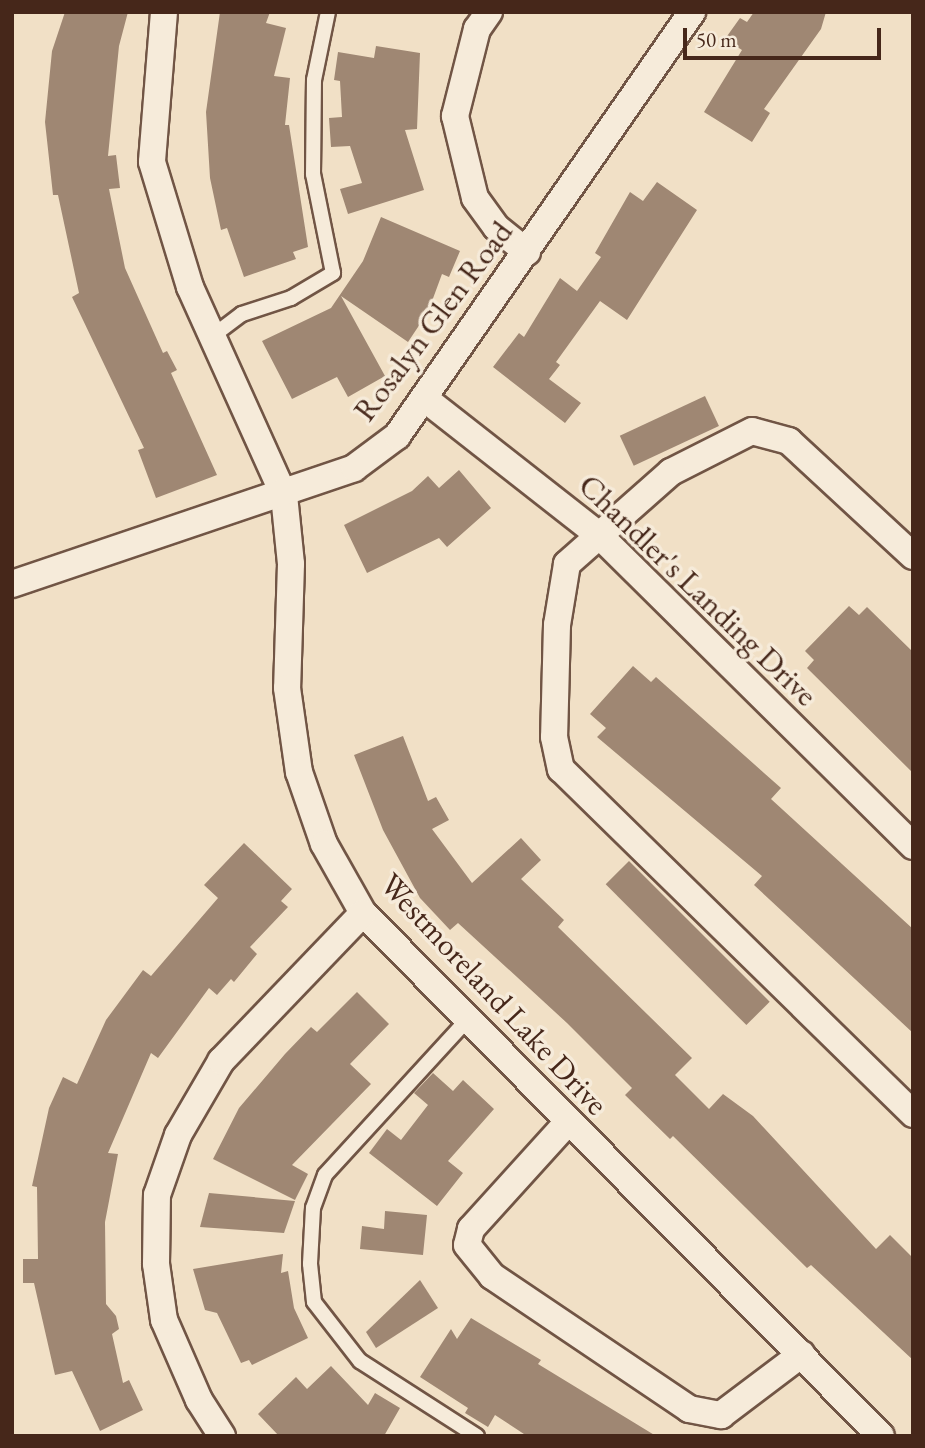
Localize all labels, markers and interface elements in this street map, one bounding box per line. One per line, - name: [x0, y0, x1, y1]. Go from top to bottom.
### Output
- scale bar: [687, 14, 885, 58]
- text: 50 m: [696, 26, 737, 53]
- street label: Rosalyn Glen Road: [345, 213, 521, 429]
- street label: Chandler's Landing Drive: [571, 466, 825, 714]
- street label: Westmoreland Lake Drive: [372, 865, 616, 1123]

